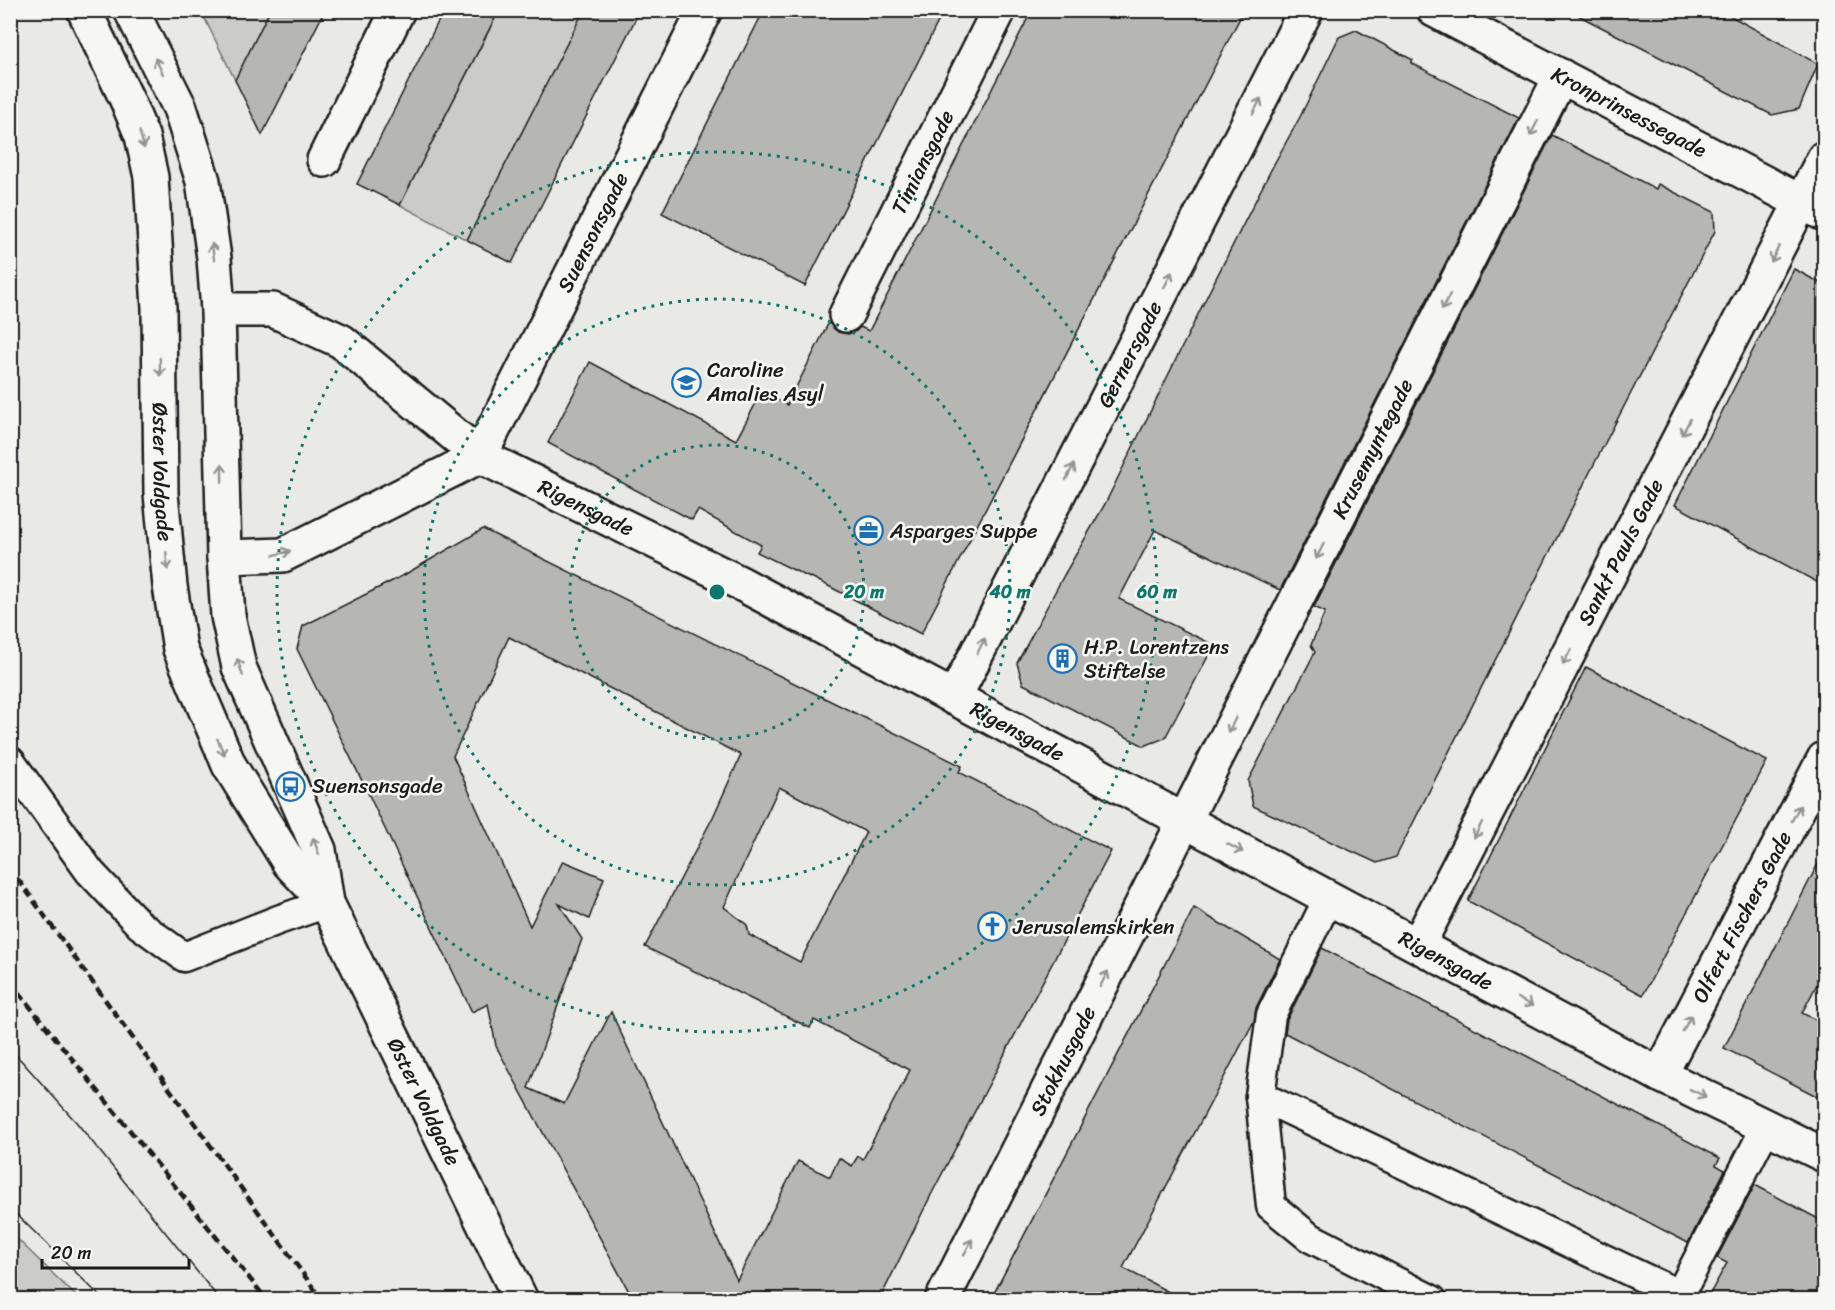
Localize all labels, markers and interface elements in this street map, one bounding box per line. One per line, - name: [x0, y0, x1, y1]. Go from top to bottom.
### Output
- street label: Kronprinsessegade: [1544, 55, 1714, 169]
- one-way arrow: [152, 57, 164, 75]
- one-way arrow: [1252, 98, 1263, 116]
- street label: Timiansgade: [880, 103, 965, 221]
- one-way arrow: [1528, 119, 1539, 137]
- one-way arrow: [137, 130, 149, 149]
- street label: Suensonsgade: [546, 165, 639, 299]
- one-way arrow: [207, 242, 218, 262]
- one-way arrow: [1769, 245, 1780, 263]
- one-way arrow: [1162, 272, 1174, 289]
- one-way arrow: [1440, 293, 1451, 311]
- street label: Gernersgade: [1086, 294, 1173, 415]
- place label: Caroline Amalies Asyl: [706, 351, 825, 413]
- one-way arrow: [154, 356, 166, 376]
- school or university icon: Caroline Amalies Asyl: [670, 366, 702, 398]
- street label: Krusemyntegade: [1321, 372, 1424, 526]
- street label: Øster Voldgade: [141, 402, 185, 543]
- one-way arrow: [1679, 418, 1691, 436]
- one-way arrow: [216, 464, 228, 484]
- one-way arrow: [1065, 464, 1076, 482]
- street label: Rigensgade: [531, 468, 641, 547]
- street label: Sankt Pauls Gade: [1567, 472, 1675, 632]
- place label: Asparges Suppe: [889, 512, 1038, 550]
- office icon: Asparges Suppe: [853, 515, 885, 547]
- one-way arrow: [1314, 542, 1325, 560]
- one-way arrow: [272, 547, 291, 558]
- one-way arrow: [162, 551, 173, 571]
- text: 20 m: [843, 576, 884, 608]
- text: 40 m: [988, 576, 1031, 608]
- text: 60 m: [1136, 576, 1177, 608]
- centre of rings: [707, 582, 727, 602]
- place label: H.P. Lorentzens Stiftelse: [1084, 628, 1229, 690]
- one-way arrow: [976, 637, 987, 655]
- building icon: H.P. Lorentzens Stiftelse: [1047, 643, 1079, 675]
- one-way arrow: [1561, 647, 1572, 665]
- one-way arrow: [234, 658, 245, 677]
- street label: Rigensgade: [963, 690, 1072, 772]
- one-way arrow: [1226, 716, 1237, 734]
- one-way arrow: [215, 738, 227, 756]
- place label: Suensonsgade: [312, 767, 443, 805]
- bus stop icon: Suensonsgade: [275, 770, 307, 802]
- one-way arrow: [1790, 805, 1802, 822]
- one-way arrow: [1472, 821, 1484, 838]
- street label: Olfert Fischers Gade: [1681, 824, 1803, 1010]
- one-way arrow: [310, 837, 321, 856]
- one-way arrow: [1226, 843, 1244, 855]
- place label: Jerusalemskirken: [1012, 908, 1175, 946]
- church icon: Jerusalemskirken: [976, 911, 1008, 943]
- street label: Rigensgade: [1392, 919, 1500, 1002]
- one-way arrow: [1098, 971, 1110, 989]
- one-way arrow: [1516, 997, 1534, 1008]
- street label: Stokhusgade: [1019, 999, 1107, 1123]
- one-way arrow: [1681, 1015, 1693, 1032]
- street label: Øster Voldgade: [377, 1031, 472, 1173]
- one-way arrow: [1688, 1088, 1706, 1100]
- scale bar: [42, 1232, 189, 1270]
- text: 20 m: [51, 1237, 91, 1269]
- one-way arrow: [963, 1239, 975, 1257]

